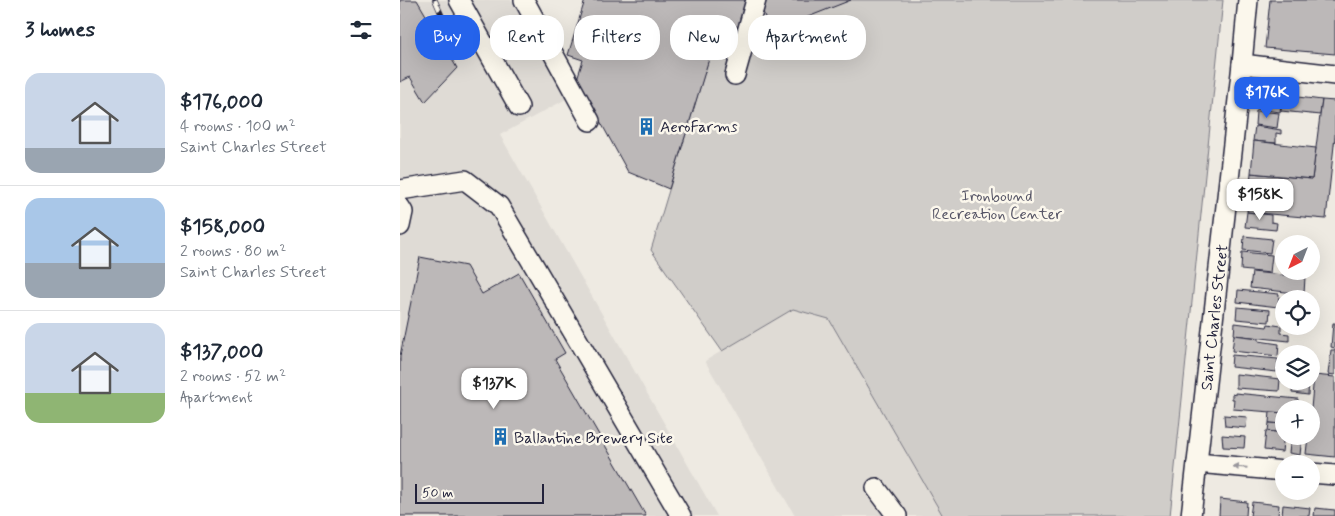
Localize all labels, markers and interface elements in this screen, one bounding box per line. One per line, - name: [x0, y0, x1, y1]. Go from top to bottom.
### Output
- chip: Buy: [415, 15, 480, 60]
- chip: Rent: [490, 15, 564, 60]
- chip: Filters: [574, 15, 660, 60]
- chip: New: [670, 15, 738, 60]
- chip: Apartment: [748, 15, 866, 60]
- text: 3 homes: [25, 16, 95, 44]
- icon: filters: [347, 16, 375, 44]
- pin: $176K: [1232, 76, 1302, 119]
- text: $176K: [1245, 82, 1289, 103]
- text: $176,000: [180, 88, 263, 116]
- icon: home: [65, 93, 125, 153]
- text: 4 rooms · 100 m²: [180, 116, 296, 137]
- building icon: AeroFarms: [636, 116, 656, 136]
- place label: AeroFarms: [660, 117, 738, 138]
- text: Saint Charles Street: [180, 137, 327, 158]
- pin: $158K: [1225, 178, 1295, 221]
- text: $158K: [1237, 184, 1283, 205]
- park label: Ironbound Recreation Center: [932, 186, 1062, 225]
- text: $158,000: [180, 213, 265, 241]
- icon: home: [65, 218, 125, 278]
- north arrow: [1275, 235, 1320, 280]
- map controls: [1275, 235, 1320, 500]
- text: 2 rooms · 80 m²: [180, 241, 286, 262]
- street label: Saint Charles Street: [1196, 243, 1234, 392]
- text: Saint Charles Street: [180, 262, 327, 283]
- button: locate: [1275, 290, 1320, 335]
- text: $137,000: [180, 338, 263, 366]
- icon: home: [65, 343, 125, 403]
- button: layers: [1275, 345, 1320, 390]
- text: 2 rooms · 52 m²: [180, 366, 286, 387]
- pin: $137K: [459, 368, 529, 410]
- text: $137K: [472, 373, 516, 394]
- text: Apartment: [180, 387, 253, 408]
- button: +: [1275, 400, 1320, 445]
- building icon: Ballantine Brewery Site: [490, 427, 510, 447]
- place label: Ballantine Brewery Site: [514, 428, 673, 449]
- button: −: [1275, 455, 1320, 500]
- one-way arrow: [1232, 463, 1248, 471]
- scale bar: [415, 481, 544, 504]
- text: 50 m: [422, 484, 453, 502]

